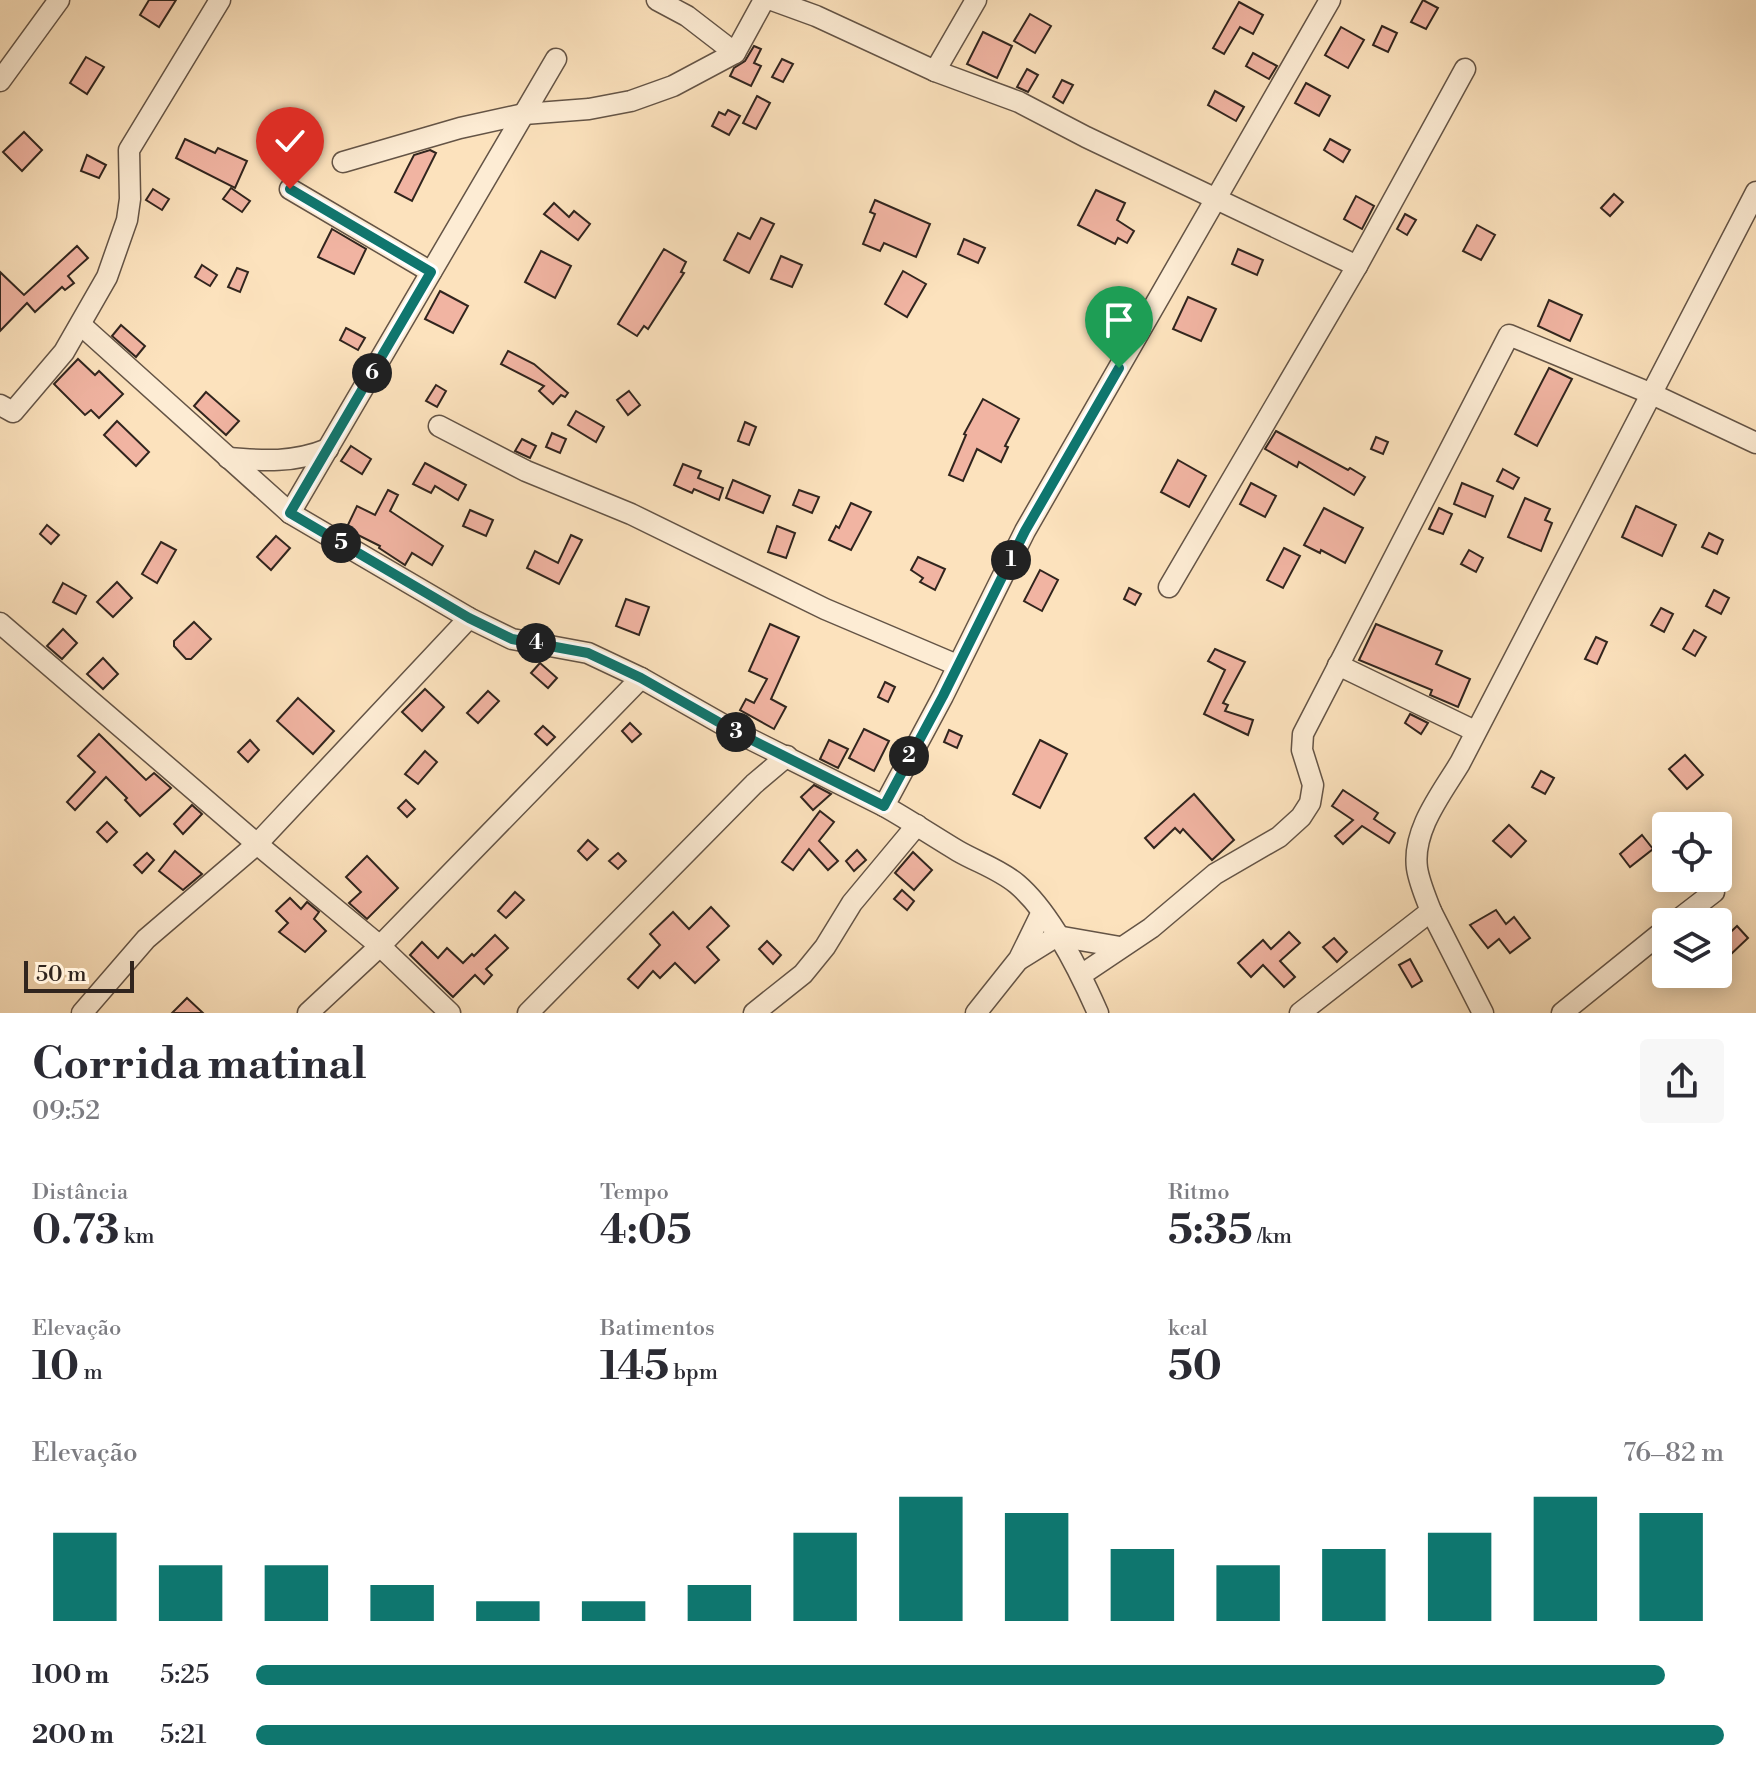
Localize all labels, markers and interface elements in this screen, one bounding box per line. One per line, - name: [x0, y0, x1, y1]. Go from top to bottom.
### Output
- pin: [256, 107, 324, 189]
- icon: check: [268, 119, 312, 163]
- pin: [1085, 286, 1153, 368]
- icon: arrive: [1097, 298, 1141, 342]
- pin: 6: [352, 353, 392, 393]
- text: 6: [365, 359, 379, 386]
- pin: 5: [321, 523, 361, 563]
- text: 5: [334, 529, 348, 556]
- pin: 1: [991, 540, 1031, 580]
- text: 1: [1006, 546, 1016, 573]
- pin: 4: [516, 623, 556, 663]
- text: 4: [529, 629, 543, 656]
- pin: 3: [716, 712, 756, 752]
- text: 3: [729, 718, 743, 745]
- pin: 2: [889, 736, 929, 776]
- text: 2: [902, 742, 916, 769]
- map controls: [1652, 812, 1732, 988]
- button: locate: [1652, 812, 1732, 892]
- button: layers: [1652, 908, 1732, 988]
- scale bar: [24, 957, 134, 993]
- text: 50 m: [36, 961, 87, 988]
- text: Corrida matinal: [32, 1037, 367, 1092]
- button: share: [1640, 1039, 1724, 1123]
- text: 09:52: [32, 1095, 100, 1127]
- text: Distância: [32, 1179, 128, 1206]
- text: Tempo: [600, 1179, 669, 1206]
- text: Ritmo: [1168, 1179, 1230, 1206]
- text: 0.73: [32, 1206, 119, 1256]
- text: 4:05: [600, 1206, 692, 1256]
- text: 5:35: [1168, 1206, 1253, 1256]
- text: km: [119, 1223, 155, 1250]
- text: /km: [1253, 1223, 1292, 1250]
- text: Elevação: [32, 1315, 121, 1342]
- text: Batimentos: [600, 1315, 715, 1342]
- text: kcal: [1168, 1315, 1208, 1342]
- text: 10: [32, 1342, 79, 1392]
- text: 145: [600, 1342, 669, 1392]
- text: 50: [1168, 1342, 1222, 1392]
- text: m: [79, 1359, 103, 1386]
- text: bpm: [669, 1359, 718, 1386]
- text: Elevação: [32, 1437, 138, 1469]
- text: 76–82 m: [1623, 1437, 1724, 1469]
- text: 100 m: [32, 1659, 109, 1691]
- text: 5:25: [160, 1659, 209, 1691]
- text: 200 m: [32, 1719, 114, 1751]
- text: 5:21: [160, 1719, 207, 1751]

